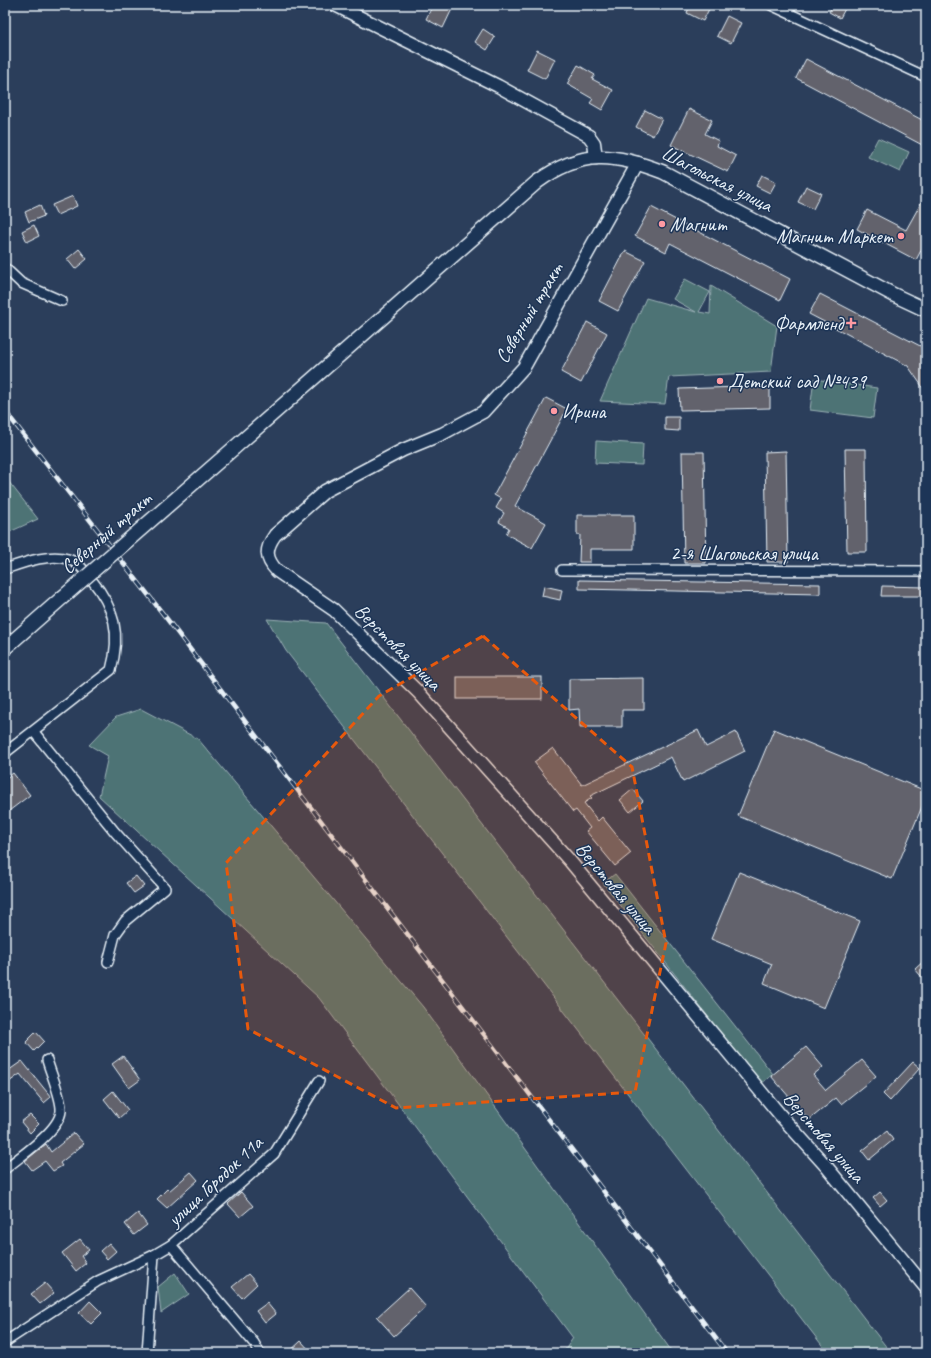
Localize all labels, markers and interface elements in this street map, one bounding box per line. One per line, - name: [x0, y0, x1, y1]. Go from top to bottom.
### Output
- street label: Шагольская улица: [657, 140, 778, 218]
- place label: Магнит: [670, 212, 728, 237]
- marker: Магнит: [657, 219, 667, 229]
- place label: Магнит Маркет: [776, 224, 894, 249]
- marker: Магнит Маркет: [896, 231, 906, 241]
- street label: Северный тракт: [489, 257, 570, 368]
- place label: Фармленд: [774, 311, 845, 336]
- marker: Фармленд: [846, 318, 856, 328]
- place label: Детский сад №439: [728, 369, 868, 394]
- marker: Детский сад №439: [715, 376, 725, 386]
- place label: Ирина: [562, 399, 607, 424]
- marker: Ирина: [549, 406, 559, 416]
- street label: Северный тракт: [55, 486, 158, 579]
- street label: 2-я Шагольская улица: [670, 541, 820, 566]
- street label: Верстовая улица: [349, 598, 448, 697]
- street label: Верстовая улица: [570, 837, 663, 940]
- street label: Верстовая улица: [778, 1086, 871, 1189]
- street label: улица Городок 11а: [161, 1129, 269, 1232]

